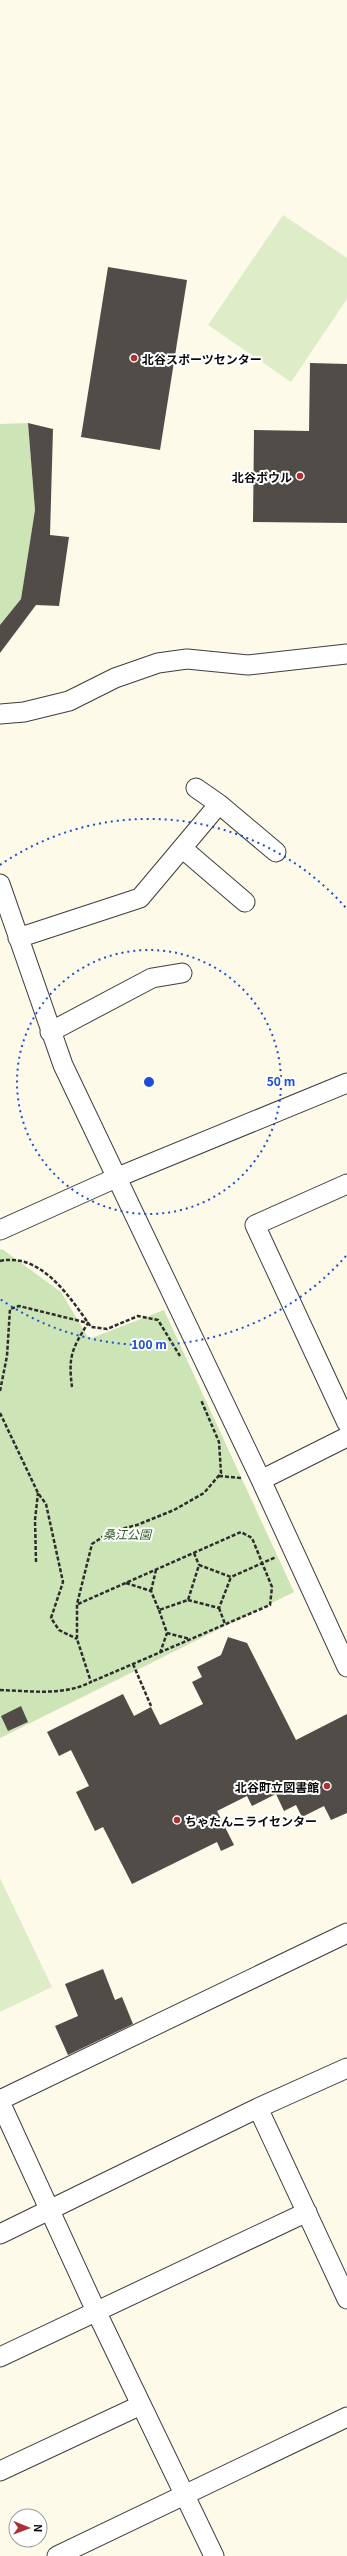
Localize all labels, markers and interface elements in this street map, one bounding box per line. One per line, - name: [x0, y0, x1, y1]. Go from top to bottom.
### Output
- place label: 北谷スポーツセンター: [142, 350, 262, 367]
- marker: 北谷スポーツセンター: [129, 353, 139, 363]
- place label: 北谷ボウル: [232, 468, 292, 485]
- marker: 北谷ボウル: [295, 471, 305, 481]
- text: 50 m: [267, 1072, 295, 1089]
- centre of rings: [142, 1075, 156, 1089]
- text: 100 m: [131, 1335, 167, 1352]
- park label: 桑江公園: [103, 1525, 153, 1542]
- place label: 北谷町立図書館: [235, 1778, 319, 1795]
- marker: 北谷町立図書館: [322, 1781, 332, 1791]
- place label: ちゃたんニライセンター: [185, 1812, 317, 1829]
- marker: ちゃたんニライセンター: [172, 1815, 182, 1825]
- north arrow: [8, 2508, 48, 2548]
- text: N: [31, 2524, 47, 2532]

